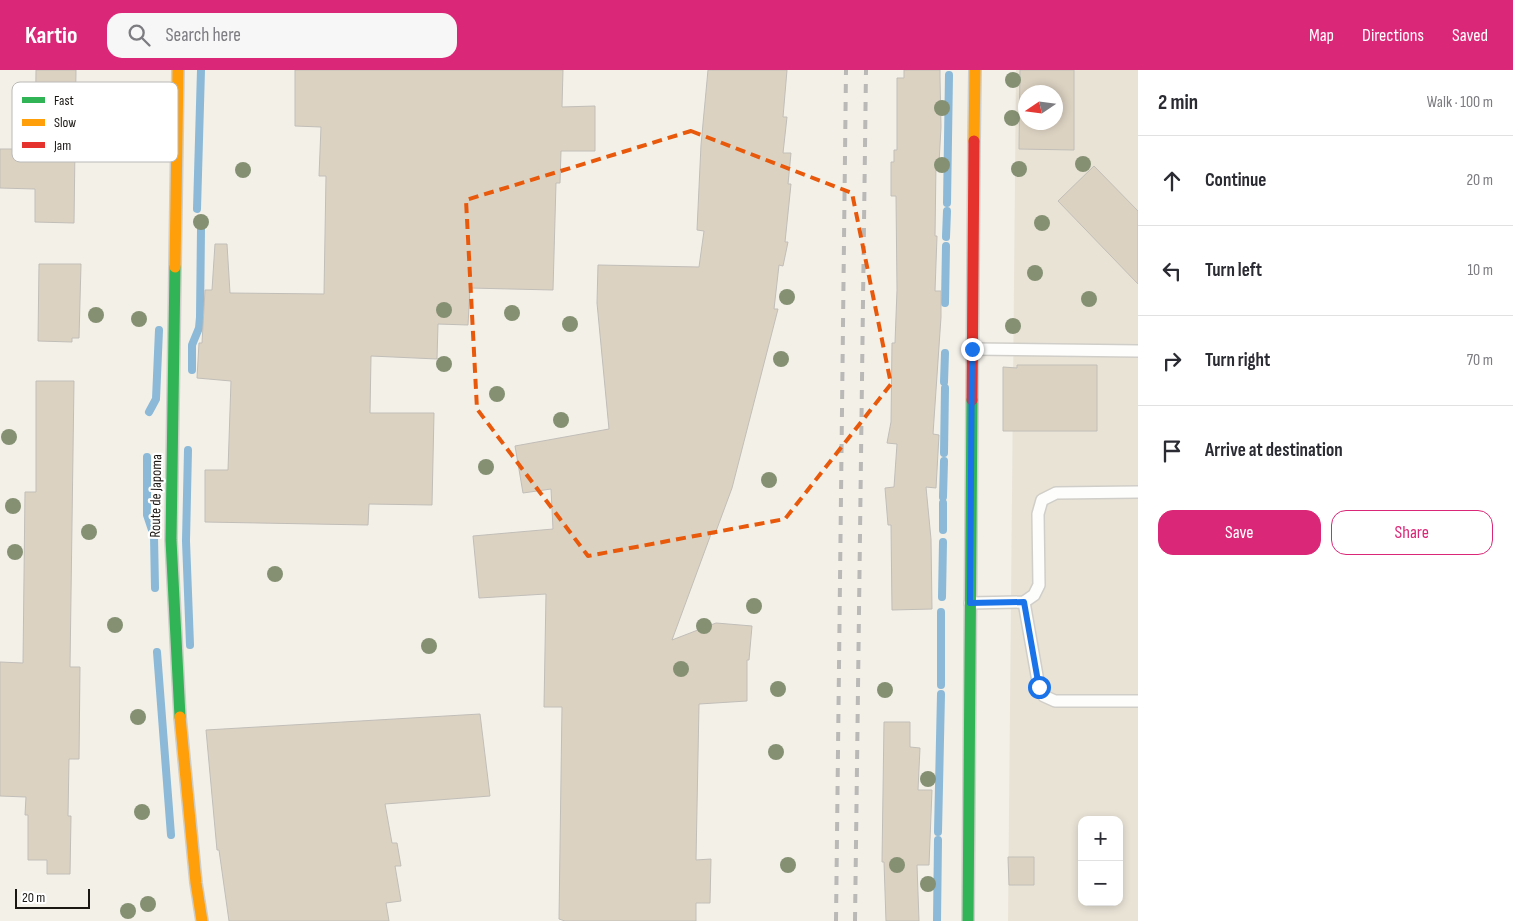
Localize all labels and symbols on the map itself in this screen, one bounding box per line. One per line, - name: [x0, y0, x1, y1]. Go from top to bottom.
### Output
- legend: [12, 82, 178, 162]
- north arrow: [1018, 85, 1063, 130]
- text: Fast: [54, 92, 74, 109]
- text: Slow: [54, 114, 76, 131]
- text: Jam: [53, 137, 71, 154]
- route end: [961, 338, 984, 361]
- street label: Route de Japoma: [146, 454, 166, 538]
- route start: [1028, 676, 1051, 699]
- scale bar: [15, 886, 90, 909]

